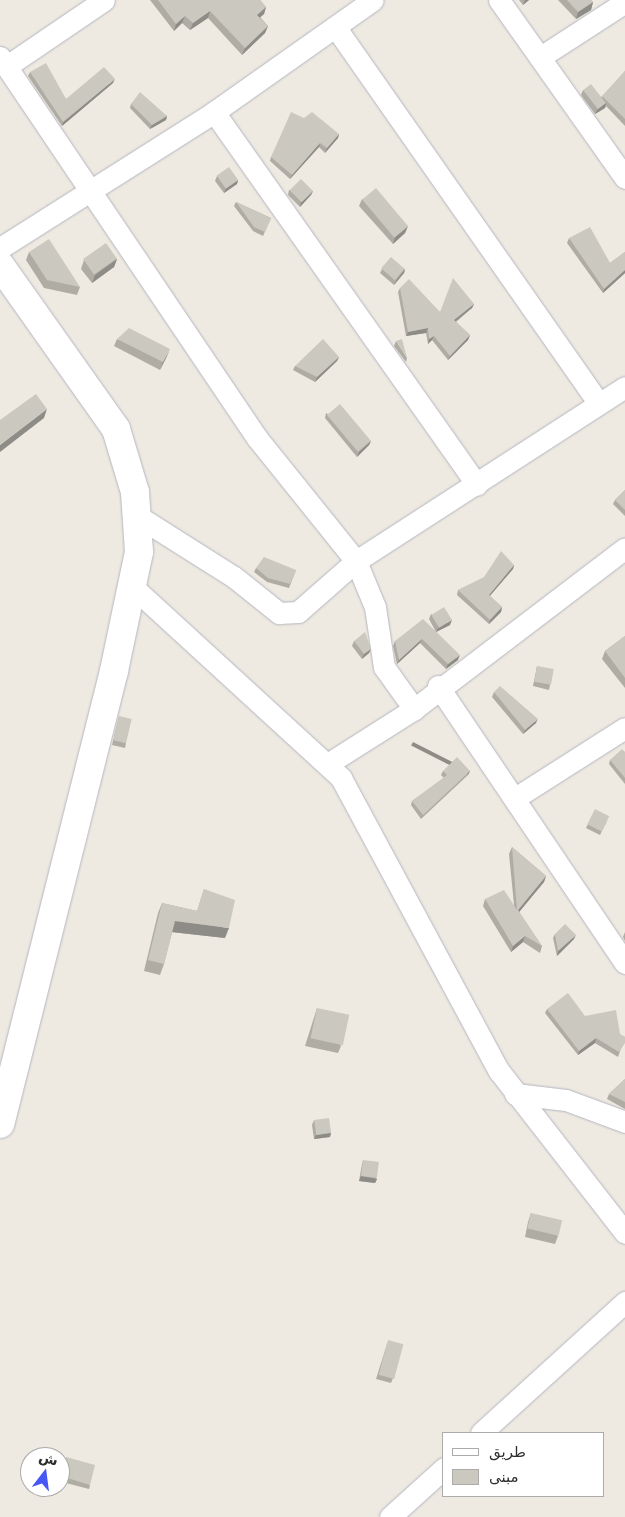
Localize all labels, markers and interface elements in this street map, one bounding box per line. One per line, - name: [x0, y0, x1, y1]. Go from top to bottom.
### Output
- legend: [442, 1432, 605, 1497]
- text: طريق: [489, 1443, 526, 1461]
- north arrow: [20, 1447, 70, 1497]
- text: ش: [37, 1448, 60, 1469]
- text: مبنى: [489, 1468, 519, 1486]

